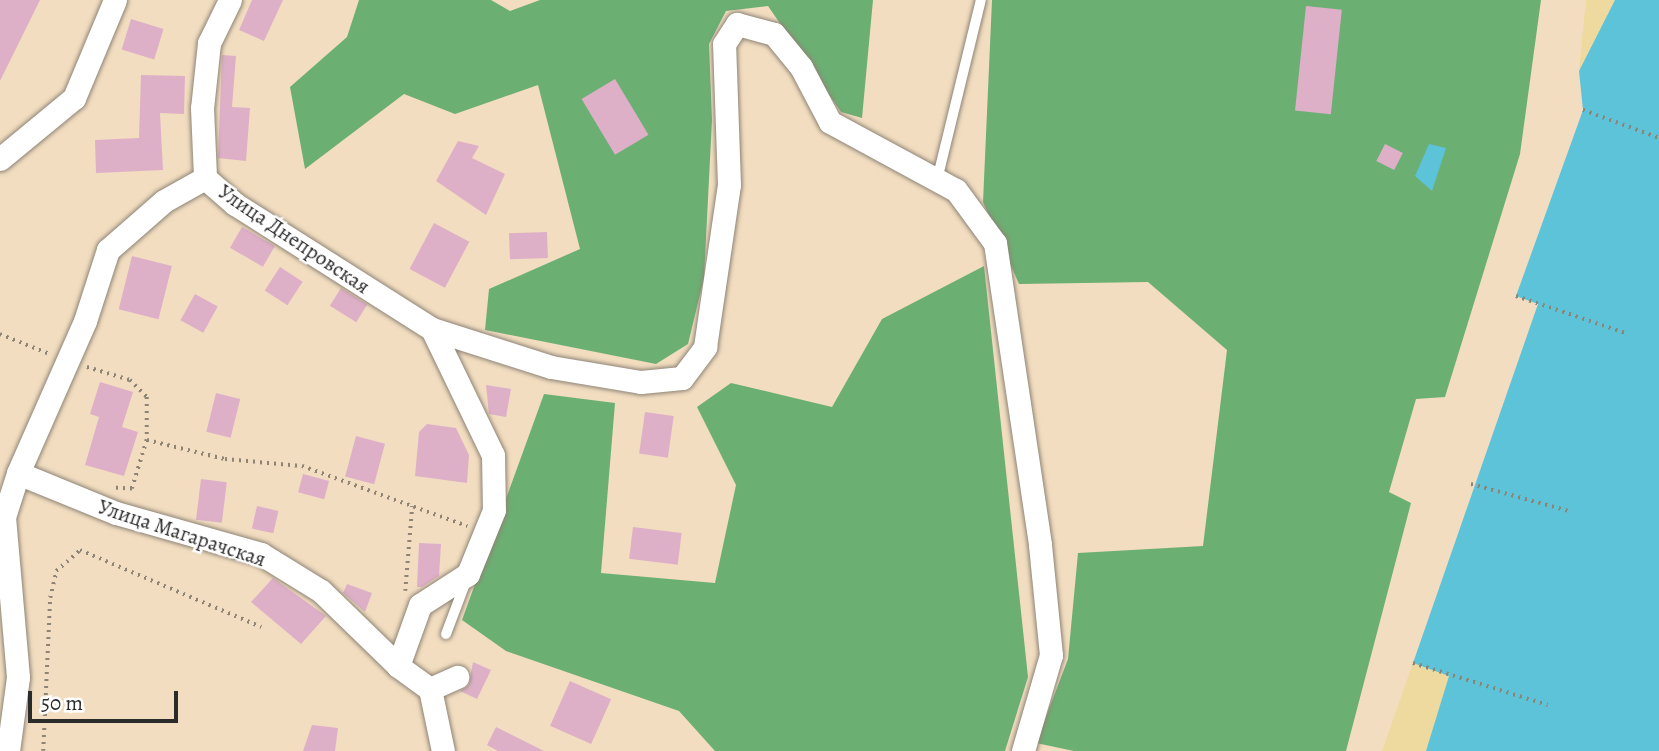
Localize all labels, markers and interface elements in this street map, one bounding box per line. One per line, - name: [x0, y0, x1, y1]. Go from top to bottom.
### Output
- street label: Улица Днепровская: [213, 179, 375, 299]
- street label: Улица Магарачская: [95, 494, 269, 572]
- scale bar: [32, 678, 182, 722]
- text: 50 m: [41, 689, 83, 717]

